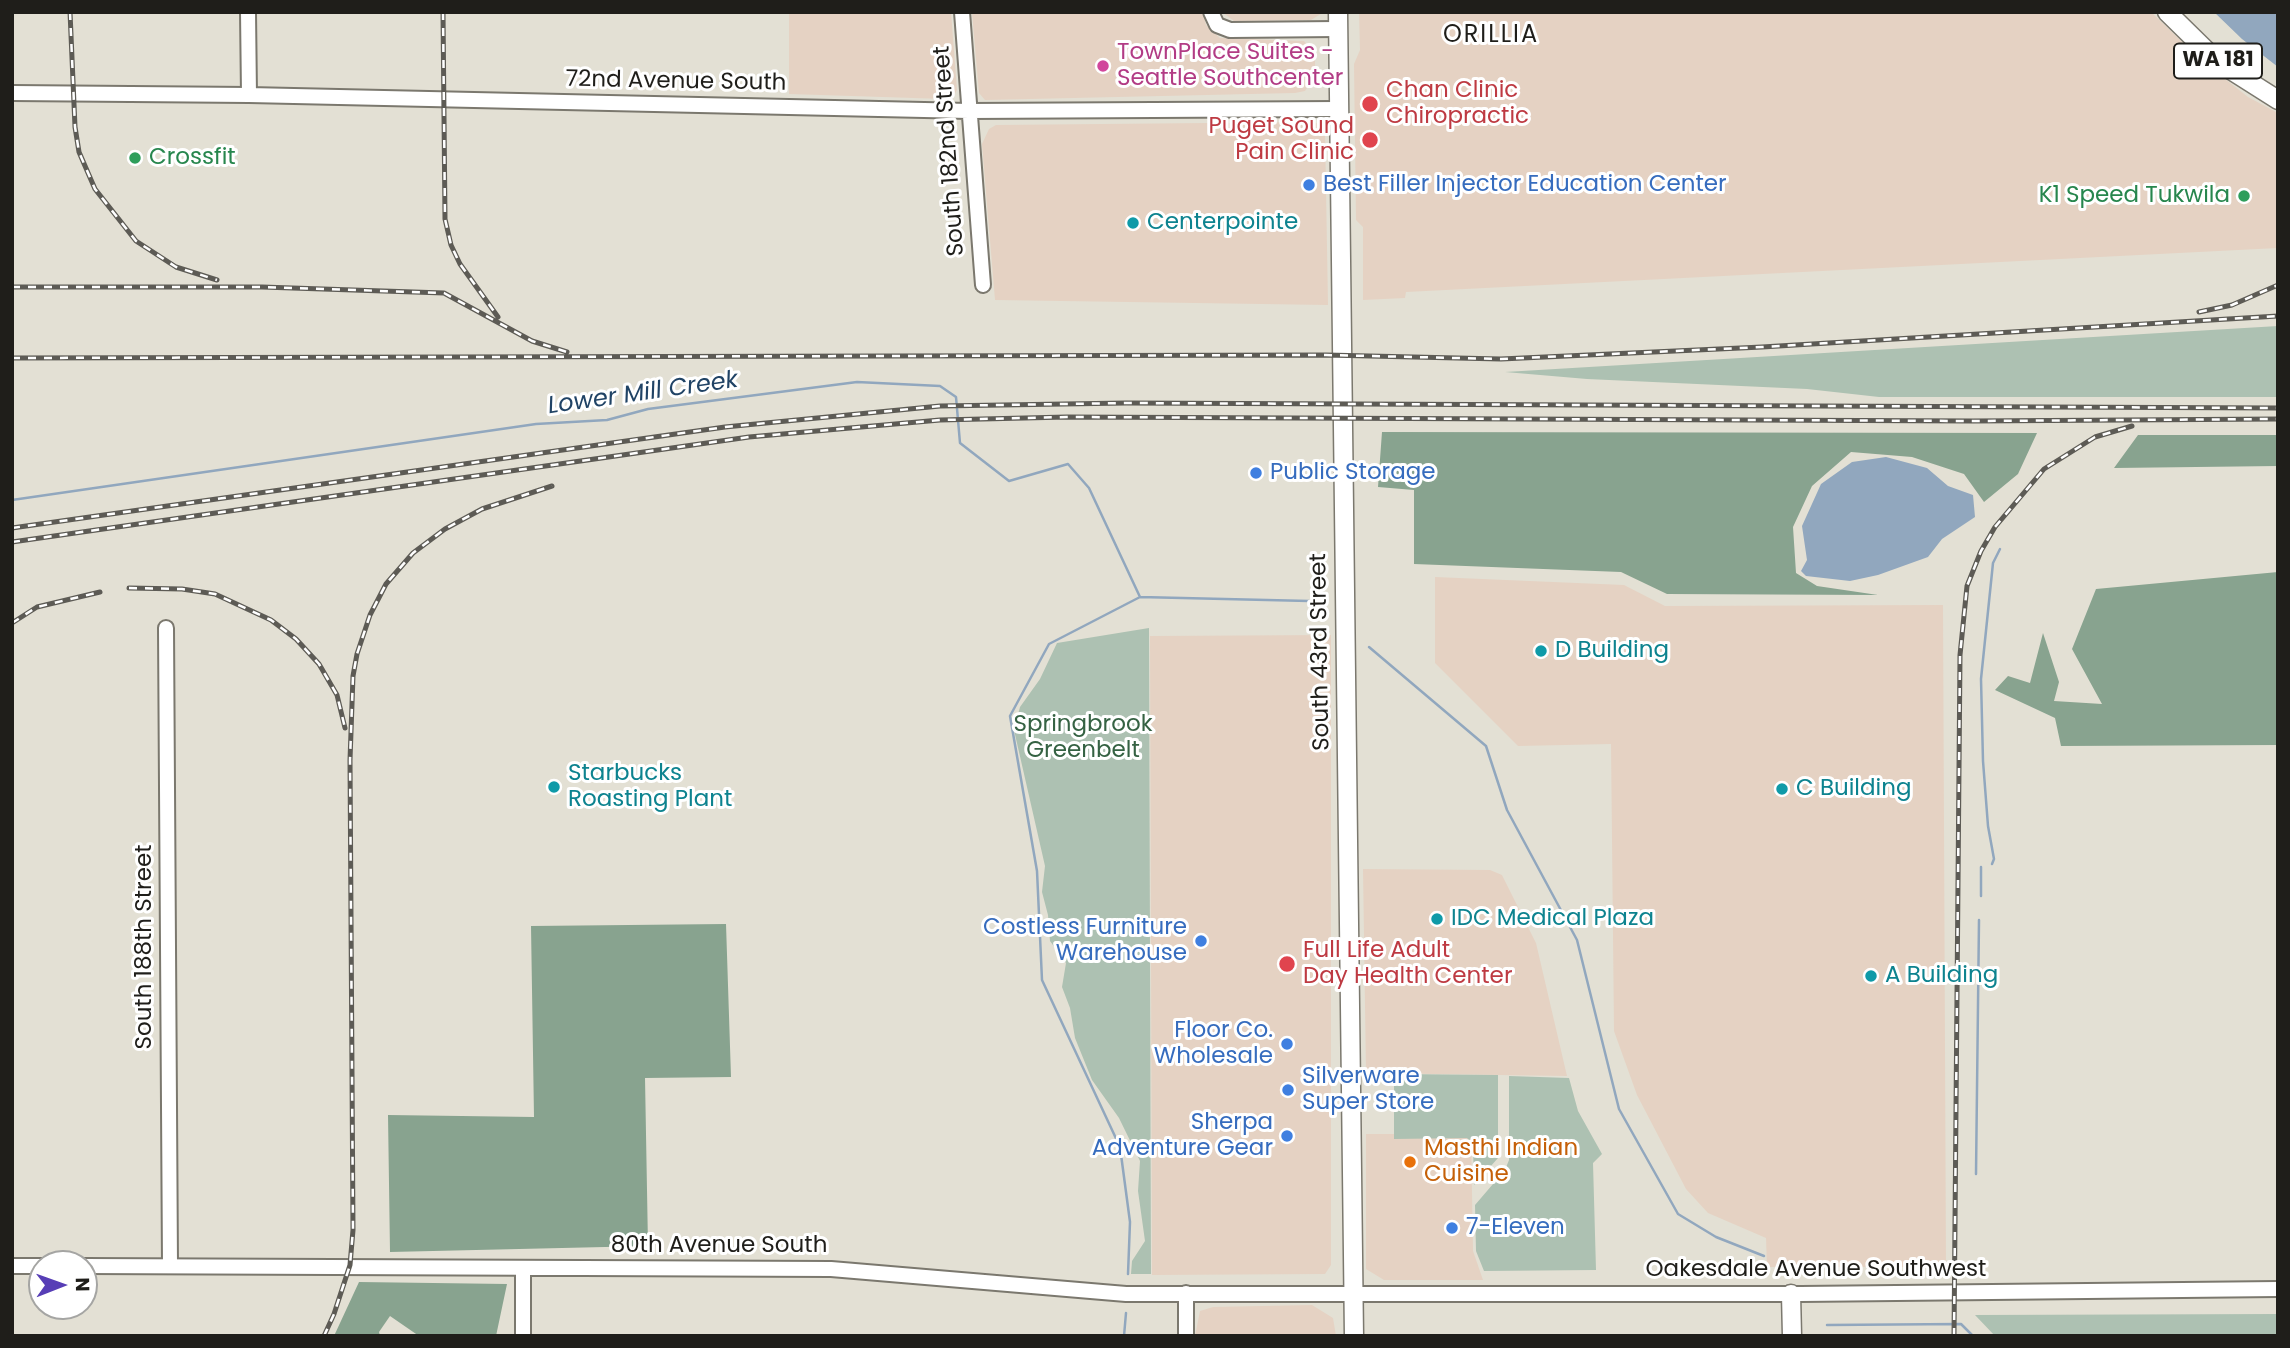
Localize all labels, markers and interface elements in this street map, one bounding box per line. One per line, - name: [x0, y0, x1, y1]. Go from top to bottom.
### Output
- district label: ORILLIA: [1444, 22, 1538, 50]
- place label: TownPlace Suites - Seattle Southcenter: [1117, 39, 1343, 93]
- road number: WA 181: [2174, 43, 2262, 78]
- street label: South 182nd Street: [929, 45, 971, 257]
- marker: TownPlace Suites - Seattle Southcenter: [1095, 58, 1111, 74]
- street label: 72nd Avenue South: [565, 66, 787, 98]
- place label: Chan Clinic Chiropractic: [1386, 77, 1529, 131]
- marker: Chan Clinic Chiropractic: [1360, 94, 1380, 114]
- place label: Puget Sound Pain Clinic: [1208, 113, 1354, 167]
- marker: Puget Sound Pain Clinic: [1360, 130, 1380, 150]
- place label: Crossfit: [149, 144, 236, 172]
- marker: Crossfit: [127, 150, 143, 166]
- place label: Best Filler Injector Education Center: [1323, 171, 1727, 199]
- marker: Best Filler Injector Education Center: [1301, 177, 1317, 193]
- place label: K1 Speed Tukwila: [2039, 182, 2230, 210]
- marker: K1 Speed Tukwila: [2236, 188, 2252, 204]
- place label: Centerpointe: [1147, 209, 1298, 237]
- marker: Centerpointe: [1125, 215, 1141, 231]
- water label: Lower Mill Creek: [546, 366, 740, 422]
- place label: Public Storage: [1270, 459, 1436, 487]
- marker: Public Storage: [1248, 465, 1264, 481]
- street label: South 43rd Street: [1305, 553, 1337, 751]
- place label: D Building: [1555, 637, 1669, 665]
- marker: D Building: [1533, 643, 1549, 659]
- park label: Springbrook Greenbelt: [1014, 711, 1152, 765]
- place label: Starbucks Roasting Plant: [568, 760, 732, 814]
- place label: C Building: [1796, 775, 1912, 803]
- marker: Starbucks Roasting Plant: [546, 779, 562, 795]
- marker: C Building: [1774, 781, 1790, 797]
- street label: South 188th Street: [131, 844, 159, 1050]
- place label: IDC Medical Plaza: [1451, 905, 1654, 933]
- marker: IDC Medical Plaza: [1429, 911, 1445, 927]
- place label: Costless Furniture Warehouse: [983, 914, 1187, 968]
- marker: Costless Furniture Warehouse: [1193, 933, 1209, 949]
- place label: Full Life Adult Day Health Center: [1303, 937, 1512, 991]
- marker: Full Life Adult Day Health Center: [1277, 954, 1297, 974]
- place label: A Building: [1885, 962, 1998, 990]
- marker: A Building: [1863, 968, 1879, 984]
- place label: Floor Co. Wholesale: [1154, 1017, 1273, 1071]
- marker: Floor Co. Wholesale: [1279, 1036, 1295, 1052]
- place label: Silverware Super Store: [1302, 1063, 1434, 1117]
- marker: Silverware Super Store: [1280, 1082, 1296, 1098]
- place label: Sherpa Adventure Gear: [1092, 1109, 1273, 1163]
- marker: Sherpa Adventure Gear: [1279, 1128, 1295, 1144]
- place label: Masthi Indian Cuisine: [1424, 1135, 1578, 1189]
- marker: Masthi Indian Cuisine: [1402, 1154, 1418, 1170]
- place label: 7-Eleven: [1466, 1214, 1565, 1242]
- marker: 7-Eleven: [1444, 1220, 1460, 1236]
- street label: 80th Avenue South: [611, 1232, 827, 1260]
- north arrow: [28, 1250, 98, 1320]
- street label: Oakesdale Avenue Southwest: [1646, 1256, 1986, 1284]
- text: N: [69, 1277, 96, 1292]

